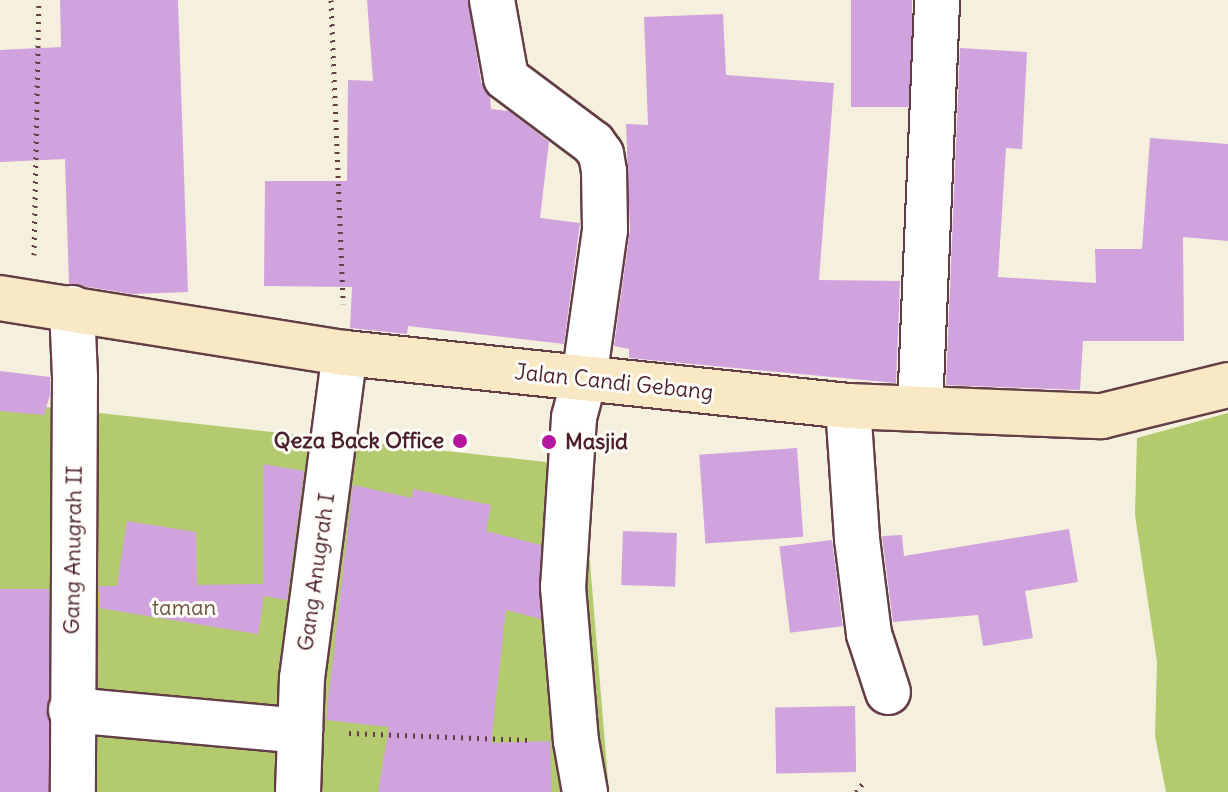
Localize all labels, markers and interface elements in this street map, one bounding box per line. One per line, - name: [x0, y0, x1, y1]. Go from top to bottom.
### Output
- street label: Jalan Candi Gebang: [514, 358, 714, 406]
- place label: Qeza Back Office: [274, 428, 444, 454]
- place label: Masjid: [565, 429, 628, 455]
- marker: Qeza Back Office: [451, 432, 469, 450]
- marker: Masjid: [540, 433, 558, 451]
- street label: Gang Anugrah II: [58, 465, 88, 635]
- street label: Gang Anugrah I: [292, 491, 340, 653]
- park label: taman: [152, 595, 216, 621]

